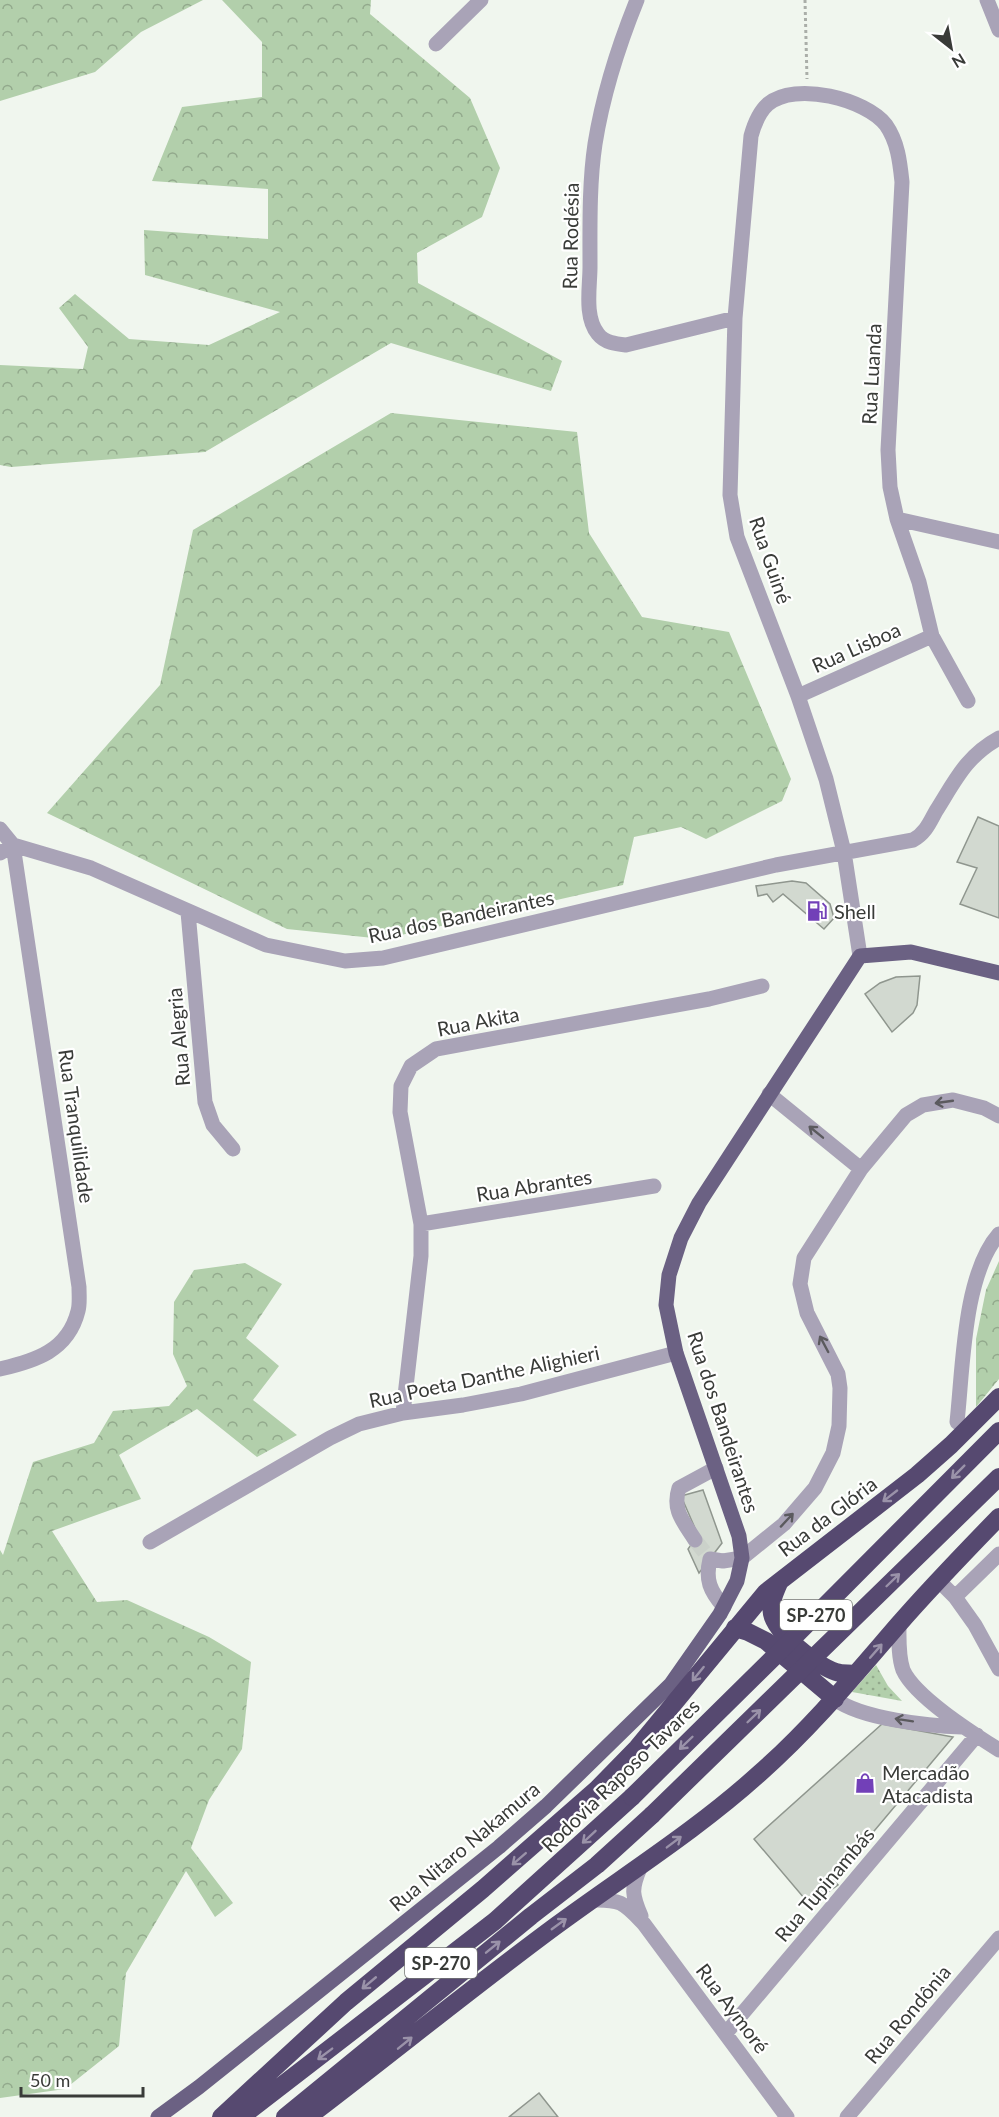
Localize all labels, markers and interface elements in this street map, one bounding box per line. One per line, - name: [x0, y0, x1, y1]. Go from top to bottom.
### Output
- north arrow: [921, 18, 981, 78]
- text: N: [949, 50, 969, 73]
- street label: Rua Rodésia: [557, 182, 583, 290]
- street label: Rua Luanda: [856, 323, 886, 425]
- street label: Rua Guiné: [745, 513, 797, 607]
- street label: Rua Lisboa: [808, 617, 904, 677]
- street label: Rua dos Bandeirantes: [366, 885, 556, 947]
- fuel station icon: Shell: [805, 899, 829, 923]
- place label: Shell: [834, 899, 876, 923]
- street label: Rua Alegria: [162, 987, 194, 1087]
- street label: Rua Akita: [435, 1001, 521, 1041]
- street label: Rua Tranquilidade: [54, 1048, 100, 1204]
- one-way arrow: [934, 1096, 954, 1107]
- one-way arrow: [809, 1125, 824, 1139]
- street label: Rua Abrantes: [474, 1164, 594, 1206]
- street label: Rua dos Bandeirantes: [683, 1328, 765, 1516]
- one-way arrow: [818, 1336, 829, 1354]
- street label: Rua Poeta Danthe Alighieri: [367, 1340, 601, 1412]
- one-way arrow: [950, 1465, 965, 1480]
- street label: Rua da Glória: [773, 1471, 881, 1561]
- one-way arrow: [883, 1489, 899, 1502]
- one-way arrow: [780, 1513, 794, 1528]
- one-way arrow: [886, 1572, 901, 1587]
- road number: SP-270: [780, 1600, 852, 1630]
- one-way arrow: [869, 1644, 883, 1659]
- one-way arrow: [692, 1666, 705, 1682]
- street label: Rodovia Raposo Tavares: [536, 1693, 704, 1857]
- one-way arrow: [746, 1708, 761, 1723]
- one-way arrow: [895, 1715, 914, 1726]
- one-way arrow: [679, 1736, 694, 1751]
- place label: Mercadão Atacadista: [882, 1760, 973, 1807]
- shop icon: Mercadão Atacadista: [853, 1771, 877, 1795]
- street label: Rua Nitaro Nakamura: [384, 1776, 544, 1916]
- street label: Rua Tupinambás: [769, 1822, 879, 1946]
- one-way arrow: [582, 1829, 597, 1843]
- one-way arrow: [665, 1836, 681, 1849]
- one-way arrow: [512, 1852, 527, 1866]
- one-way arrow: [551, 1918, 567, 1930]
- one-way arrow: [485, 1940, 500, 1954]
- road number: SP-270: [405, 1948, 477, 1978]
- street label: Rua Aymoré: [692, 1958, 774, 2058]
- street label: Rua Rondônia: [859, 1960, 955, 2068]
- one-way arrow: [361, 1977, 377, 1990]
- one-way arrow: [397, 2036, 413, 2049]
- one-way arrow: [317, 2047, 333, 2060]
- scale bar: [21, 2060, 142, 2098]
- text: 50 m: [30, 2069, 70, 2091]

